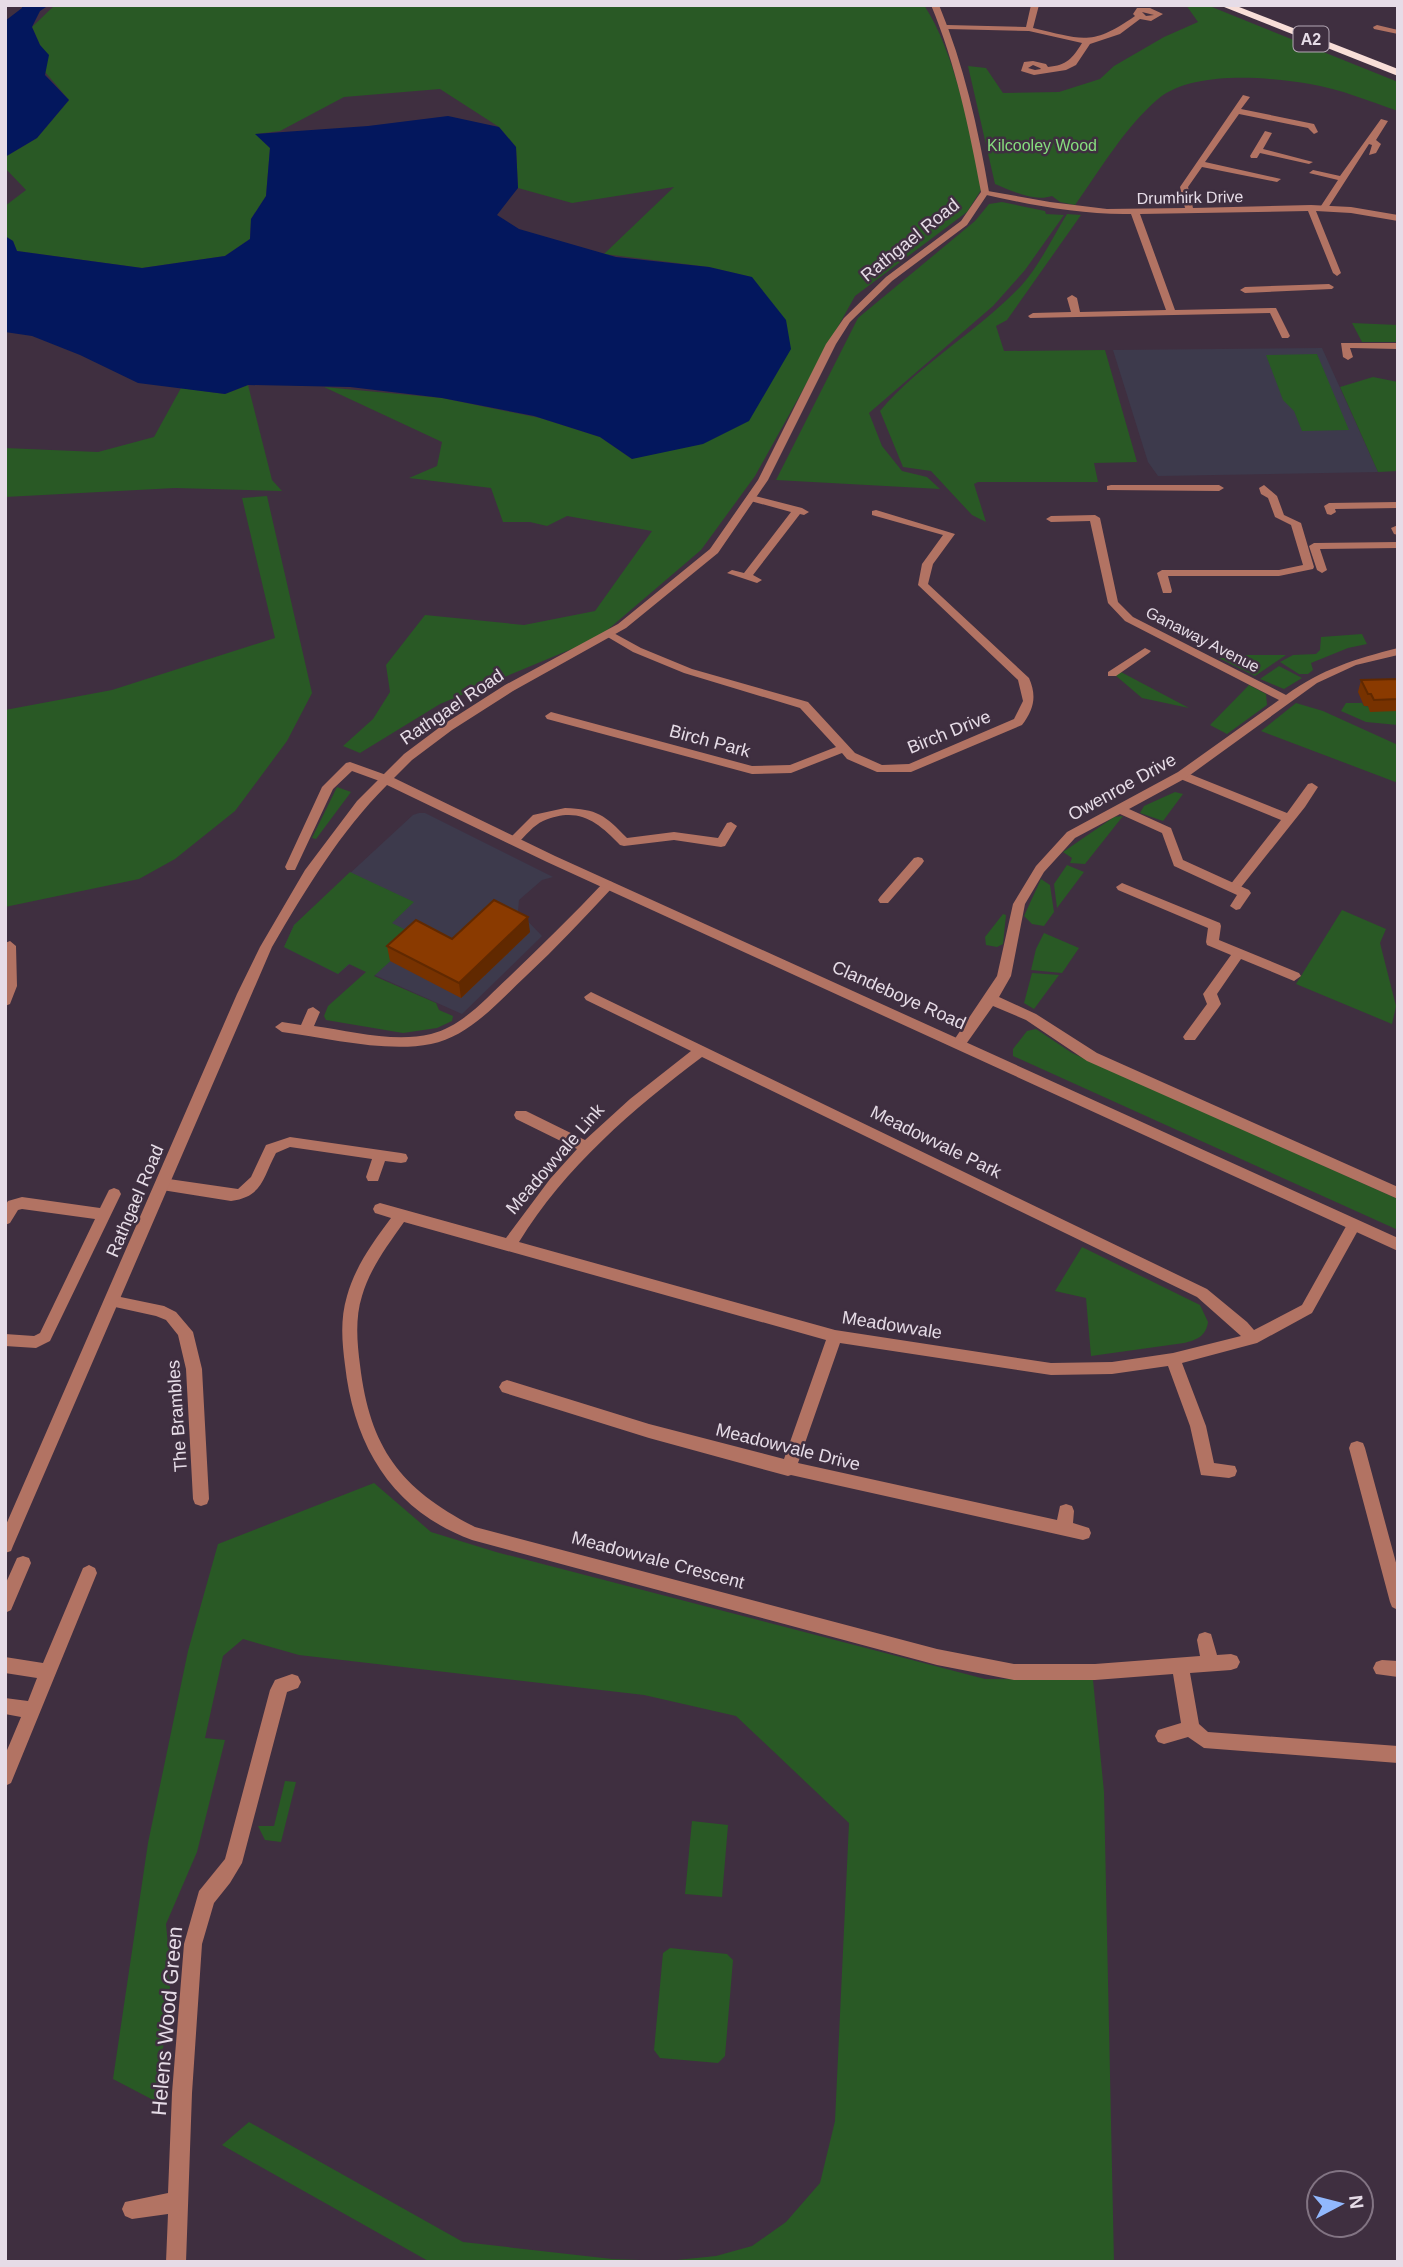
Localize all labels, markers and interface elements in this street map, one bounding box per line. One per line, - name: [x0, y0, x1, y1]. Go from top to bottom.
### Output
- road number: A2: [1294, 26, 1328, 52]
- park label: Kilcooley Wood: [987, 137, 1097, 154]
- street label: Drumhirk Drive: [1137, 188, 1244, 207]
- street label: Rathgael Road: [857, 194, 963, 286]
- street label: Ganaway Avenue: [1143, 603, 1262, 675]
- street label: Rathgael Road: [397, 665, 507, 749]
- street label: Birch Drive: [904, 706, 994, 758]
- street label: Birch Park: [667, 721, 754, 762]
- street label: Owenroe Drive: [1065, 749, 1179, 825]
- street label: Clandeboye Road: [829, 957, 969, 1033]
- street label: Meadowvale Link: [502, 1099, 609, 1218]
- street label: Meadowvale Park: [867, 1102, 1006, 1183]
- street label: Rathgael Road: [102, 1142, 168, 1260]
- street label: Meadowvale: [841, 1307, 943, 1343]
- street label: The Brambles: [163, 1359, 191, 1473]
- street label: Meadowvale Drive: [714, 1419, 862, 1475]
- street label: Meadowvale Crescent: [569, 1527, 747, 1593]
- street label: Helens Wood Green: [147, 1925, 186, 2117]
- north arrow: [1305, 2169, 1375, 2239]
- text: N: [1345, 2194, 1368, 2210]

